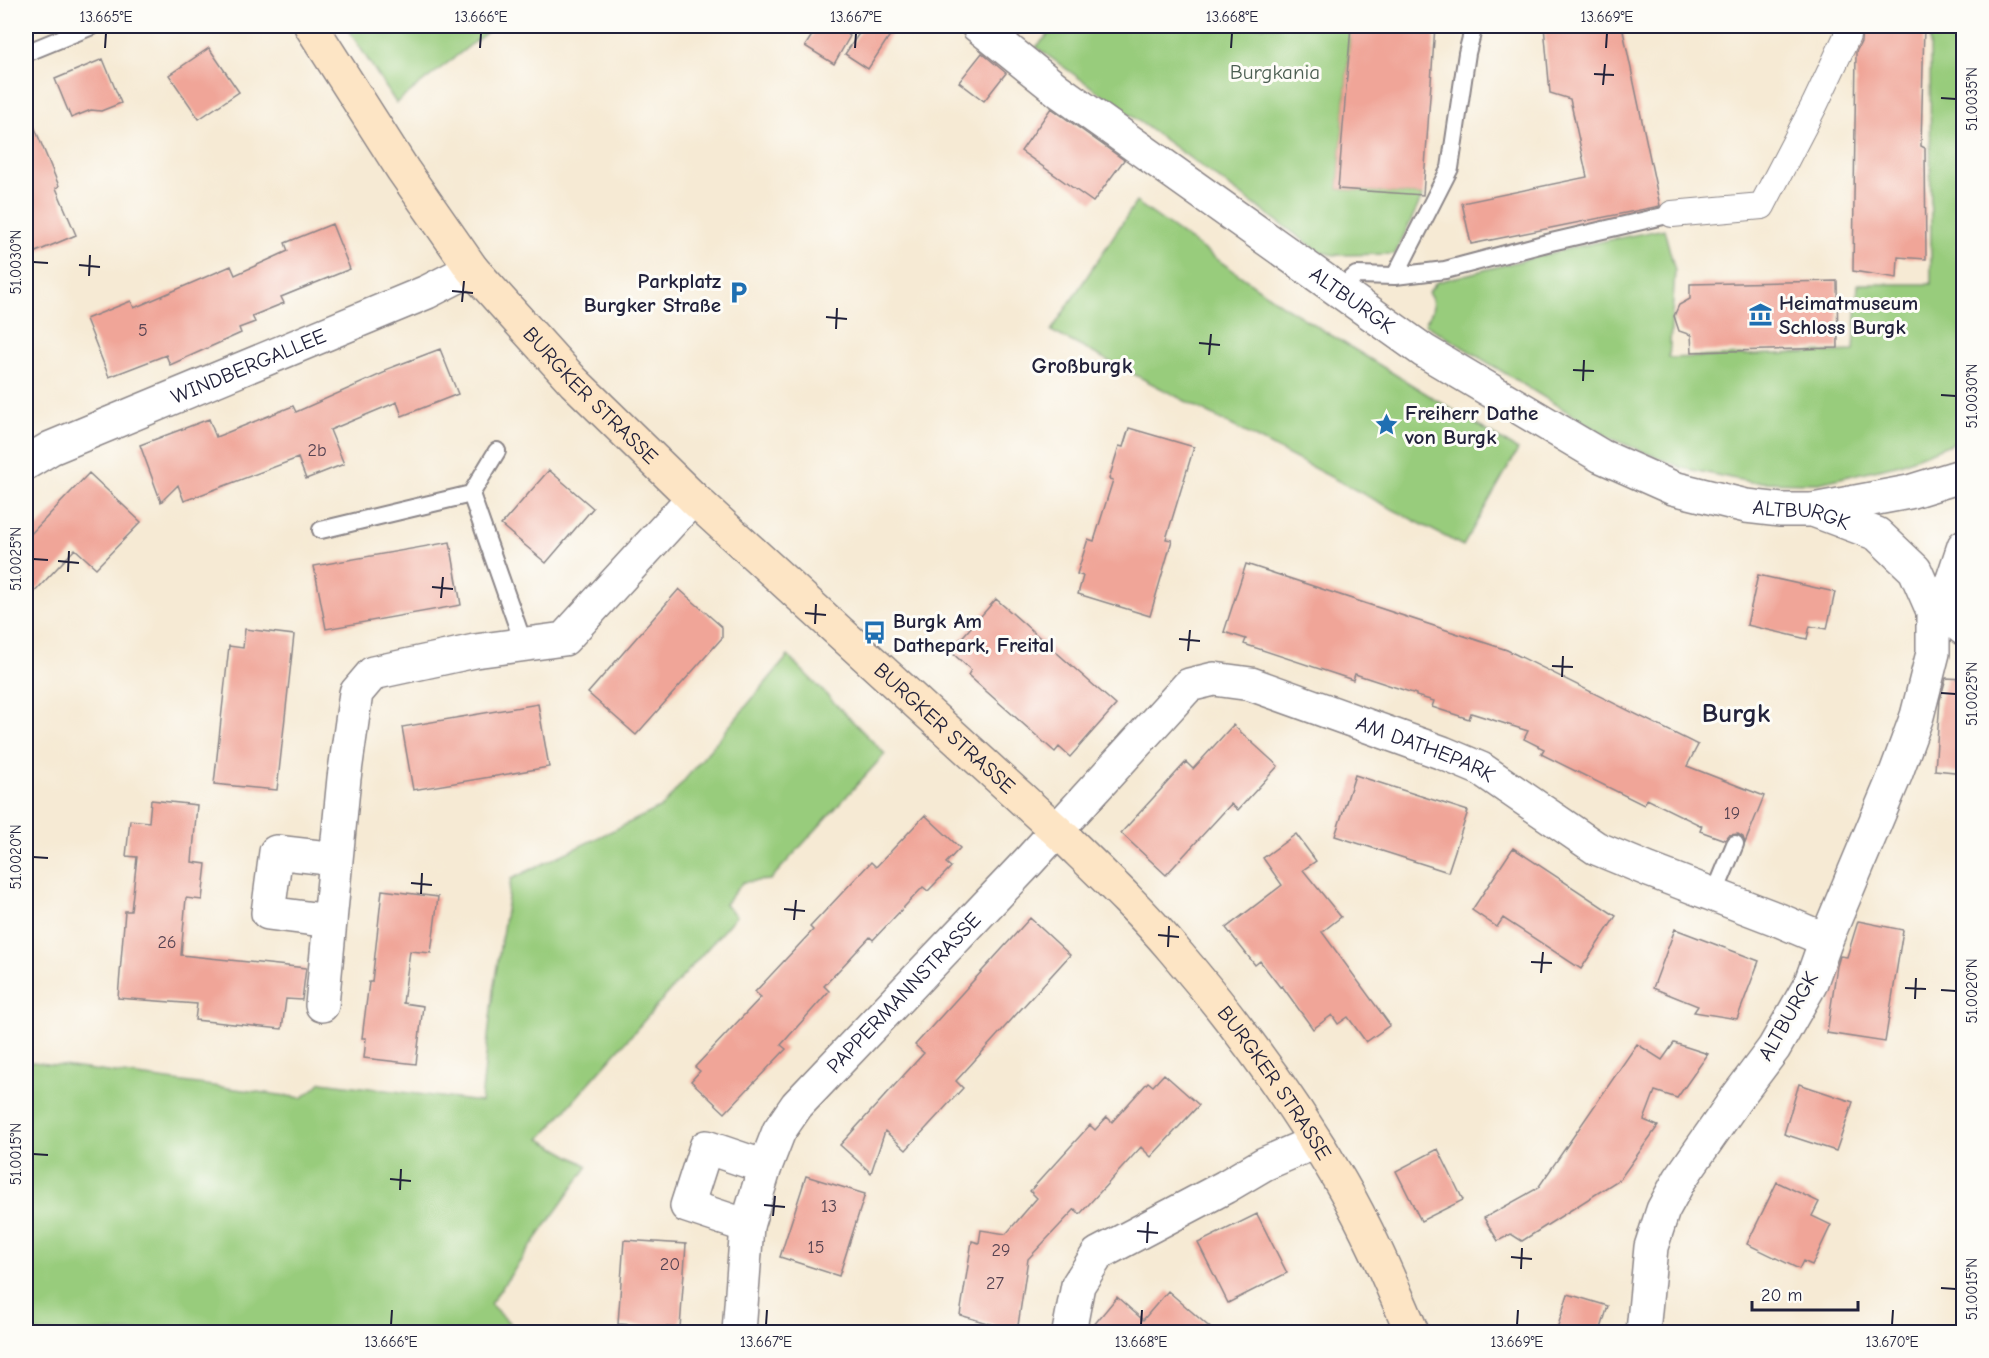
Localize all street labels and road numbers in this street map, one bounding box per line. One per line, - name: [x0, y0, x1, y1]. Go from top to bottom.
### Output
- street label: ALTBURGK: [1305, 262, 1400, 338]
- street label: BURGKER STRASSE: [518, 322, 663, 469]
- street label: WINDBERGALLEE: [168, 323, 329, 409]
- street label: ALTBURGK: [1751, 495, 1853, 535]
- street label: BURGKER STRASSE: [869, 658, 1020, 799]
- street label: AM DATHEPARK: [1353, 711, 1500, 787]
- street label: PAPPERMANNSTRASSE: [822, 908, 986, 1078]
- street label: ALTBURGK: [1753, 967, 1823, 1065]
- street label: BURGKER STRASSE: [1212, 1001, 1336, 1164]

